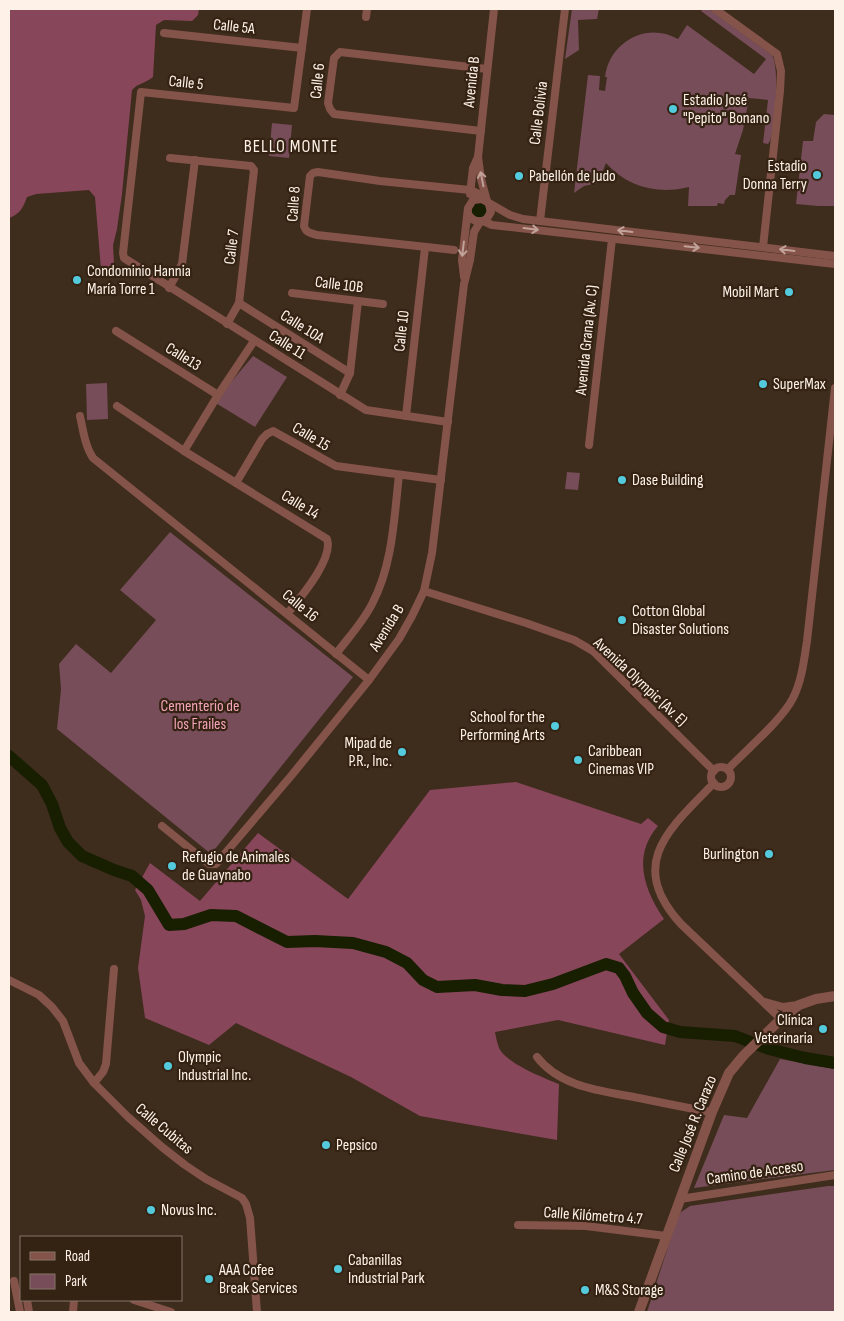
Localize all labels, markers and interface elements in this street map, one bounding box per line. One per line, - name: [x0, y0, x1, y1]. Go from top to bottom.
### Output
- street label: Calle 5A: [212, 15, 256, 39]
- street label: Avenida B: [460, 55, 484, 110]
- street label: Calle 6: [307, 62, 329, 100]
- street label: Calle 5: [168, 72, 204, 94]
- street label: Calle Bolivia: [526, 80, 552, 146]
- place label: Estadio José "Pepito" Bonano: [683, 91, 769, 128]
- marker: Estadio José "Pepito" Bonano: [667, 103, 679, 115]
- district label: BELLO MONTE: [244, 136, 338, 157]
- place label: Estadio Donna Terry: [743, 157, 807, 194]
- place label: Pabellón de Judo: [529, 167, 616, 186]
- marker: Estadio Donna Terry: [811, 169, 823, 181]
- marker: Pabellón de Judo: [513, 170, 525, 182]
- one-way arrow: [477, 172, 487, 188]
- street label: Calle 8: [283, 186, 305, 222]
- one-way arrow: [522, 224, 538, 234]
- one-way arrow: [618, 226, 634, 236]
- street label: Calle 7: [220, 228, 244, 266]
- one-way arrow: [458, 241, 468, 257]
- one-way arrow: [684, 243, 700, 252]
- one-way arrow: [779, 245, 795, 255]
- place label: Condominio Hannia María Torre 1: [87, 262, 191, 299]
- street label: Calle 10B: [314, 273, 364, 297]
- marker: Condominio Hannia María Torre 1: [71, 274, 83, 286]
- place label: Mobil Mart: [722, 283, 779, 302]
- street label: Avenida Grana (Av. C): [572, 284, 602, 397]
- marker: Mobil Mart: [783, 286, 795, 298]
- street label: Calle 10A: [277, 306, 328, 348]
- street label: Calle 10: [390, 309, 414, 353]
- street label: Calle 11: [265, 326, 309, 364]
- street label: Calle13: [162, 339, 204, 375]
- place label: SuperMax: [773, 375, 826, 394]
- marker: SuperMax: [757, 378, 769, 390]
- street label: Calle 15: [289, 418, 333, 456]
- place label: Dase Building: [632, 471, 703, 490]
- marker: Dase Building: [616, 474, 628, 486]
- street label: Calle 14: [278, 486, 323, 524]
- street label: Calle 16: [278, 586, 322, 626]
- street label: Avenida B: [365, 601, 409, 656]
- place label: Cotton Global Disaster Solutions: [632, 602, 729, 639]
- marker: Cotton Global Disaster Solutions: [616, 614, 628, 626]
- street label: Avenida Olympic (Av. E): [588, 633, 691, 730]
- park label: Cementerio de los Frailes: [161, 697, 239, 734]
- place label: School for the Performing Arts: [460, 708, 545, 745]
- marker: School for the Performing Arts: [549, 720, 561, 732]
- place label: Mipad de P.R., Inc.: [344, 734, 392, 771]
- place label: Caribbean Cinemas VIP: [588, 742, 654, 779]
- marker: Mipad de P.R., Inc.: [396, 746, 408, 758]
- marker: Caribbean Cinemas VIP: [572, 754, 584, 766]
- place label: Burlington: [703, 845, 759, 864]
- place label: Refugio de Animales de Guaynabo: [182, 848, 290, 885]
- marker: Burlington: [763, 848, 775, 860]
- marker: Refugio de Animales de Guaynabo: [166, 860, 178, 872]
- place label: Clínica Veterinaria: [754, 1011, 813, 1048]
- marker: Clínica Veterinaria: [817, 1023, 829, 1035]
- place label: Olympic Industrial Inc.: [178, 1048, 251, 1085]
- marker: Olympic Industrial Inc.: [162, 1060, 174, 1072]
- street label: Calle José R. Carazo: [665, 1073, 721, 1175]
- street label: Calle Cubitas: [131, 1099, 197, 1159]
- place label: Pepsico: [336, 1136, 378, 1155]
- marker: Pepsico: [320, 1139, 332, 1151]
- street label: Camino de Acceso: [706, 1157, 804, 1189]
- place label: Novus Inc.: [161, 1201, 217, 1220]
- street label: Calle Kilómetro 4.7: [543, 1203, 644, 1229]
- marker: Novus Inc.: [145, 1204, 157, 1216]
- legend: [20, 1236, 182, 1301]
- text: Road: [65, 1247, 90, 1266]
- place label: Cabanillas Industrial Park: [348, 1251, 425, 1288]
- place label: AAA Cofee Break Services: [218, 1261, 298, 1298]
- marker: Cabanillas Industrial Park: [332, 1263, 344, 1275]
- text: Park: [65, 1272, 87, 1291]
- marker: AAA Cofee Break Services: [203, 1273, 215, 1285]
- place label: M&S Storage: [595, 1281, 663, 1300]
- marker: M&S Storage: [579, 1284, 591, 1296]

